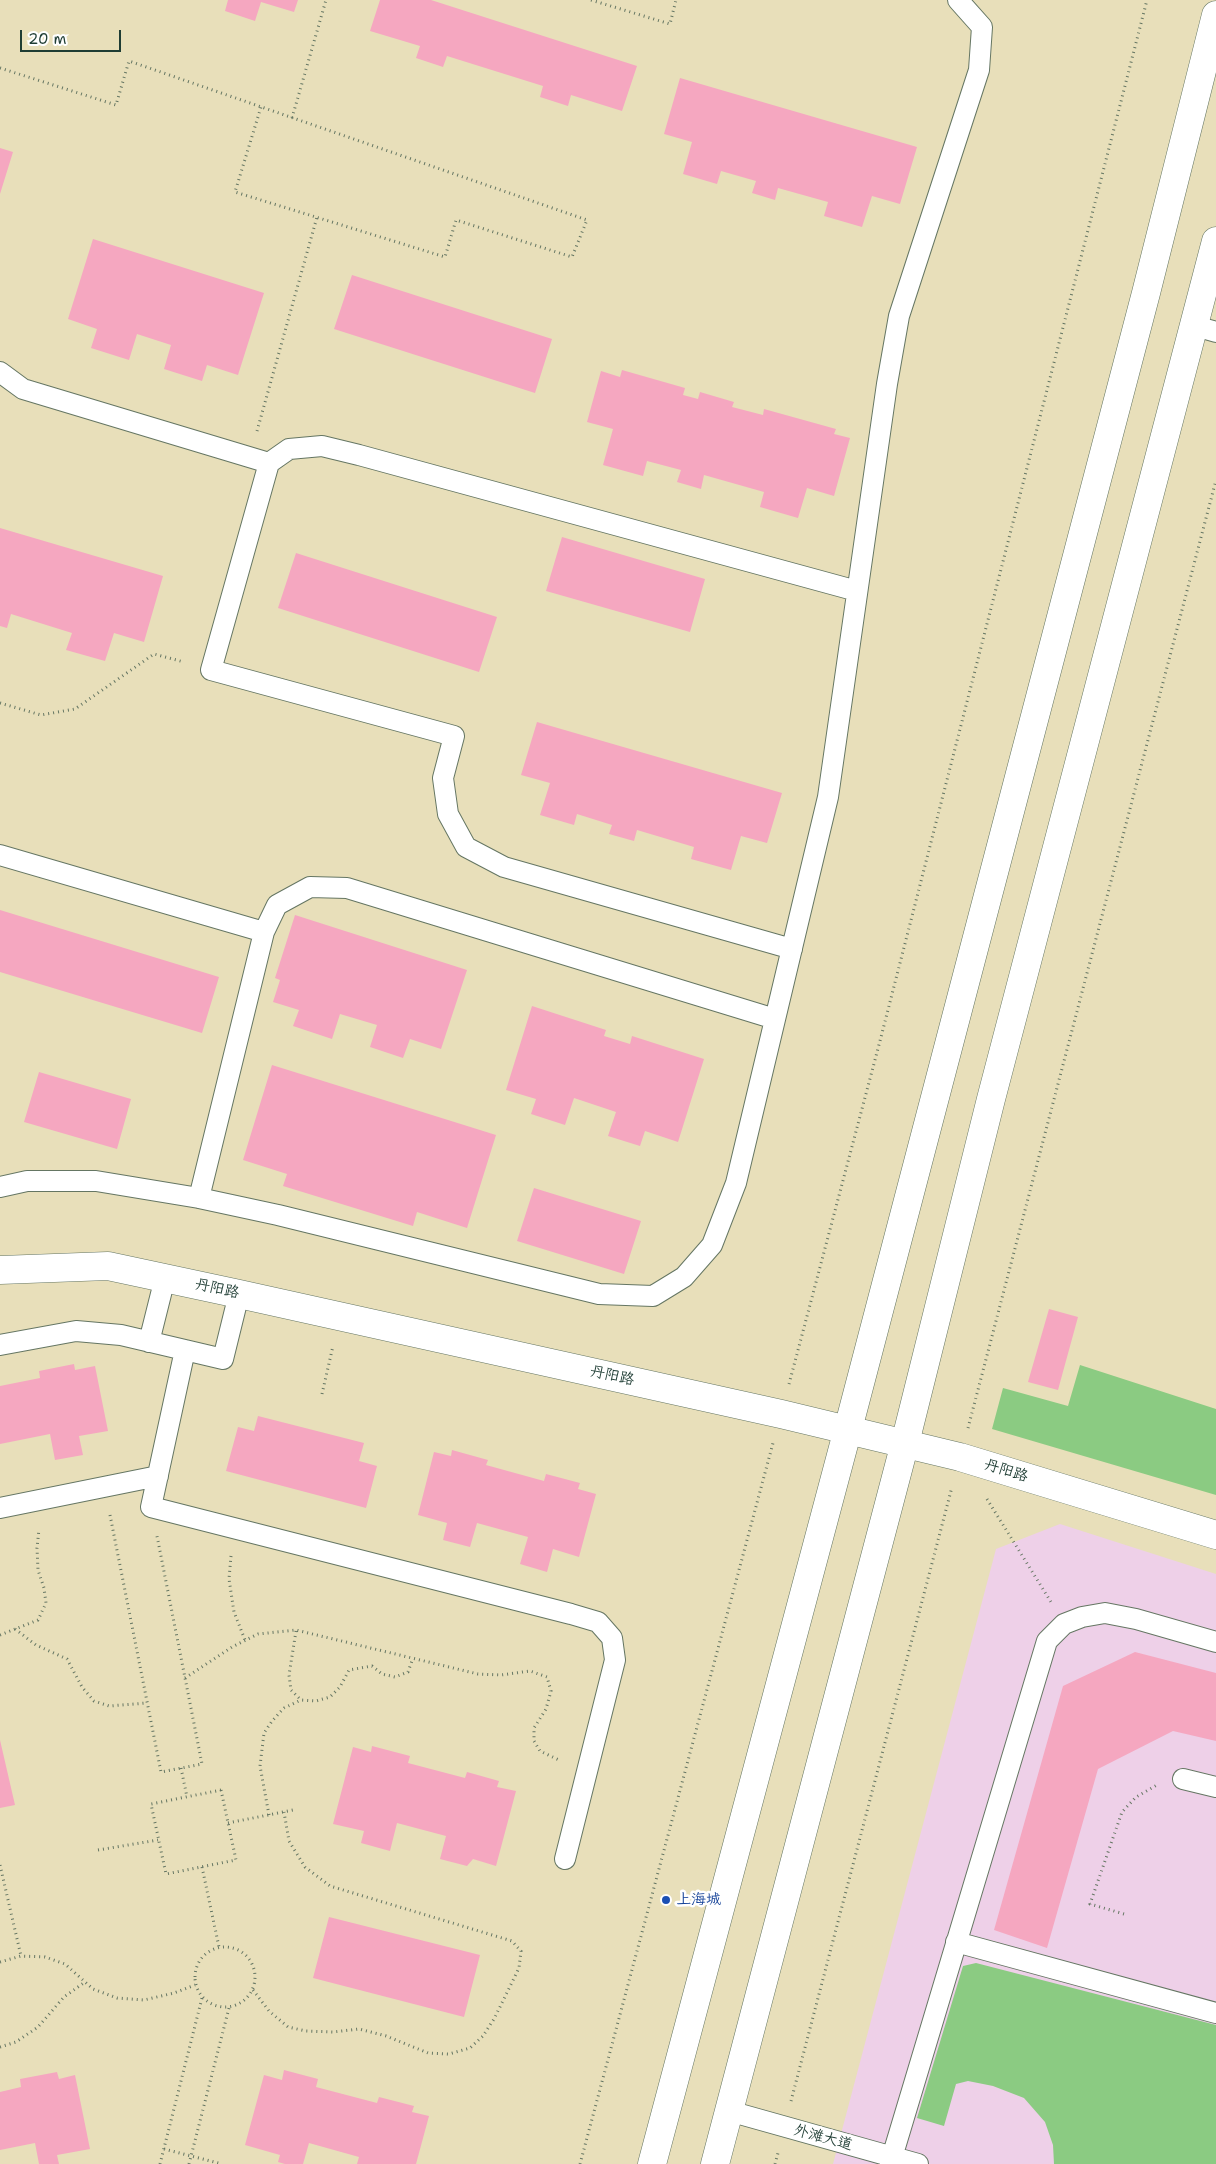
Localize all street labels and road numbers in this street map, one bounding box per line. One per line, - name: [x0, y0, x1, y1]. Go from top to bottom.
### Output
- street label: 丹阳路: [193, 1276, 241, 1302]
- street label: 丹阳路: [588, 1363, 636, 1389]
- street label: 丹阳路: [982, 1456, 1030, 1486]
- street label: 外滩大道: [792, 2122, 854, 2154]

